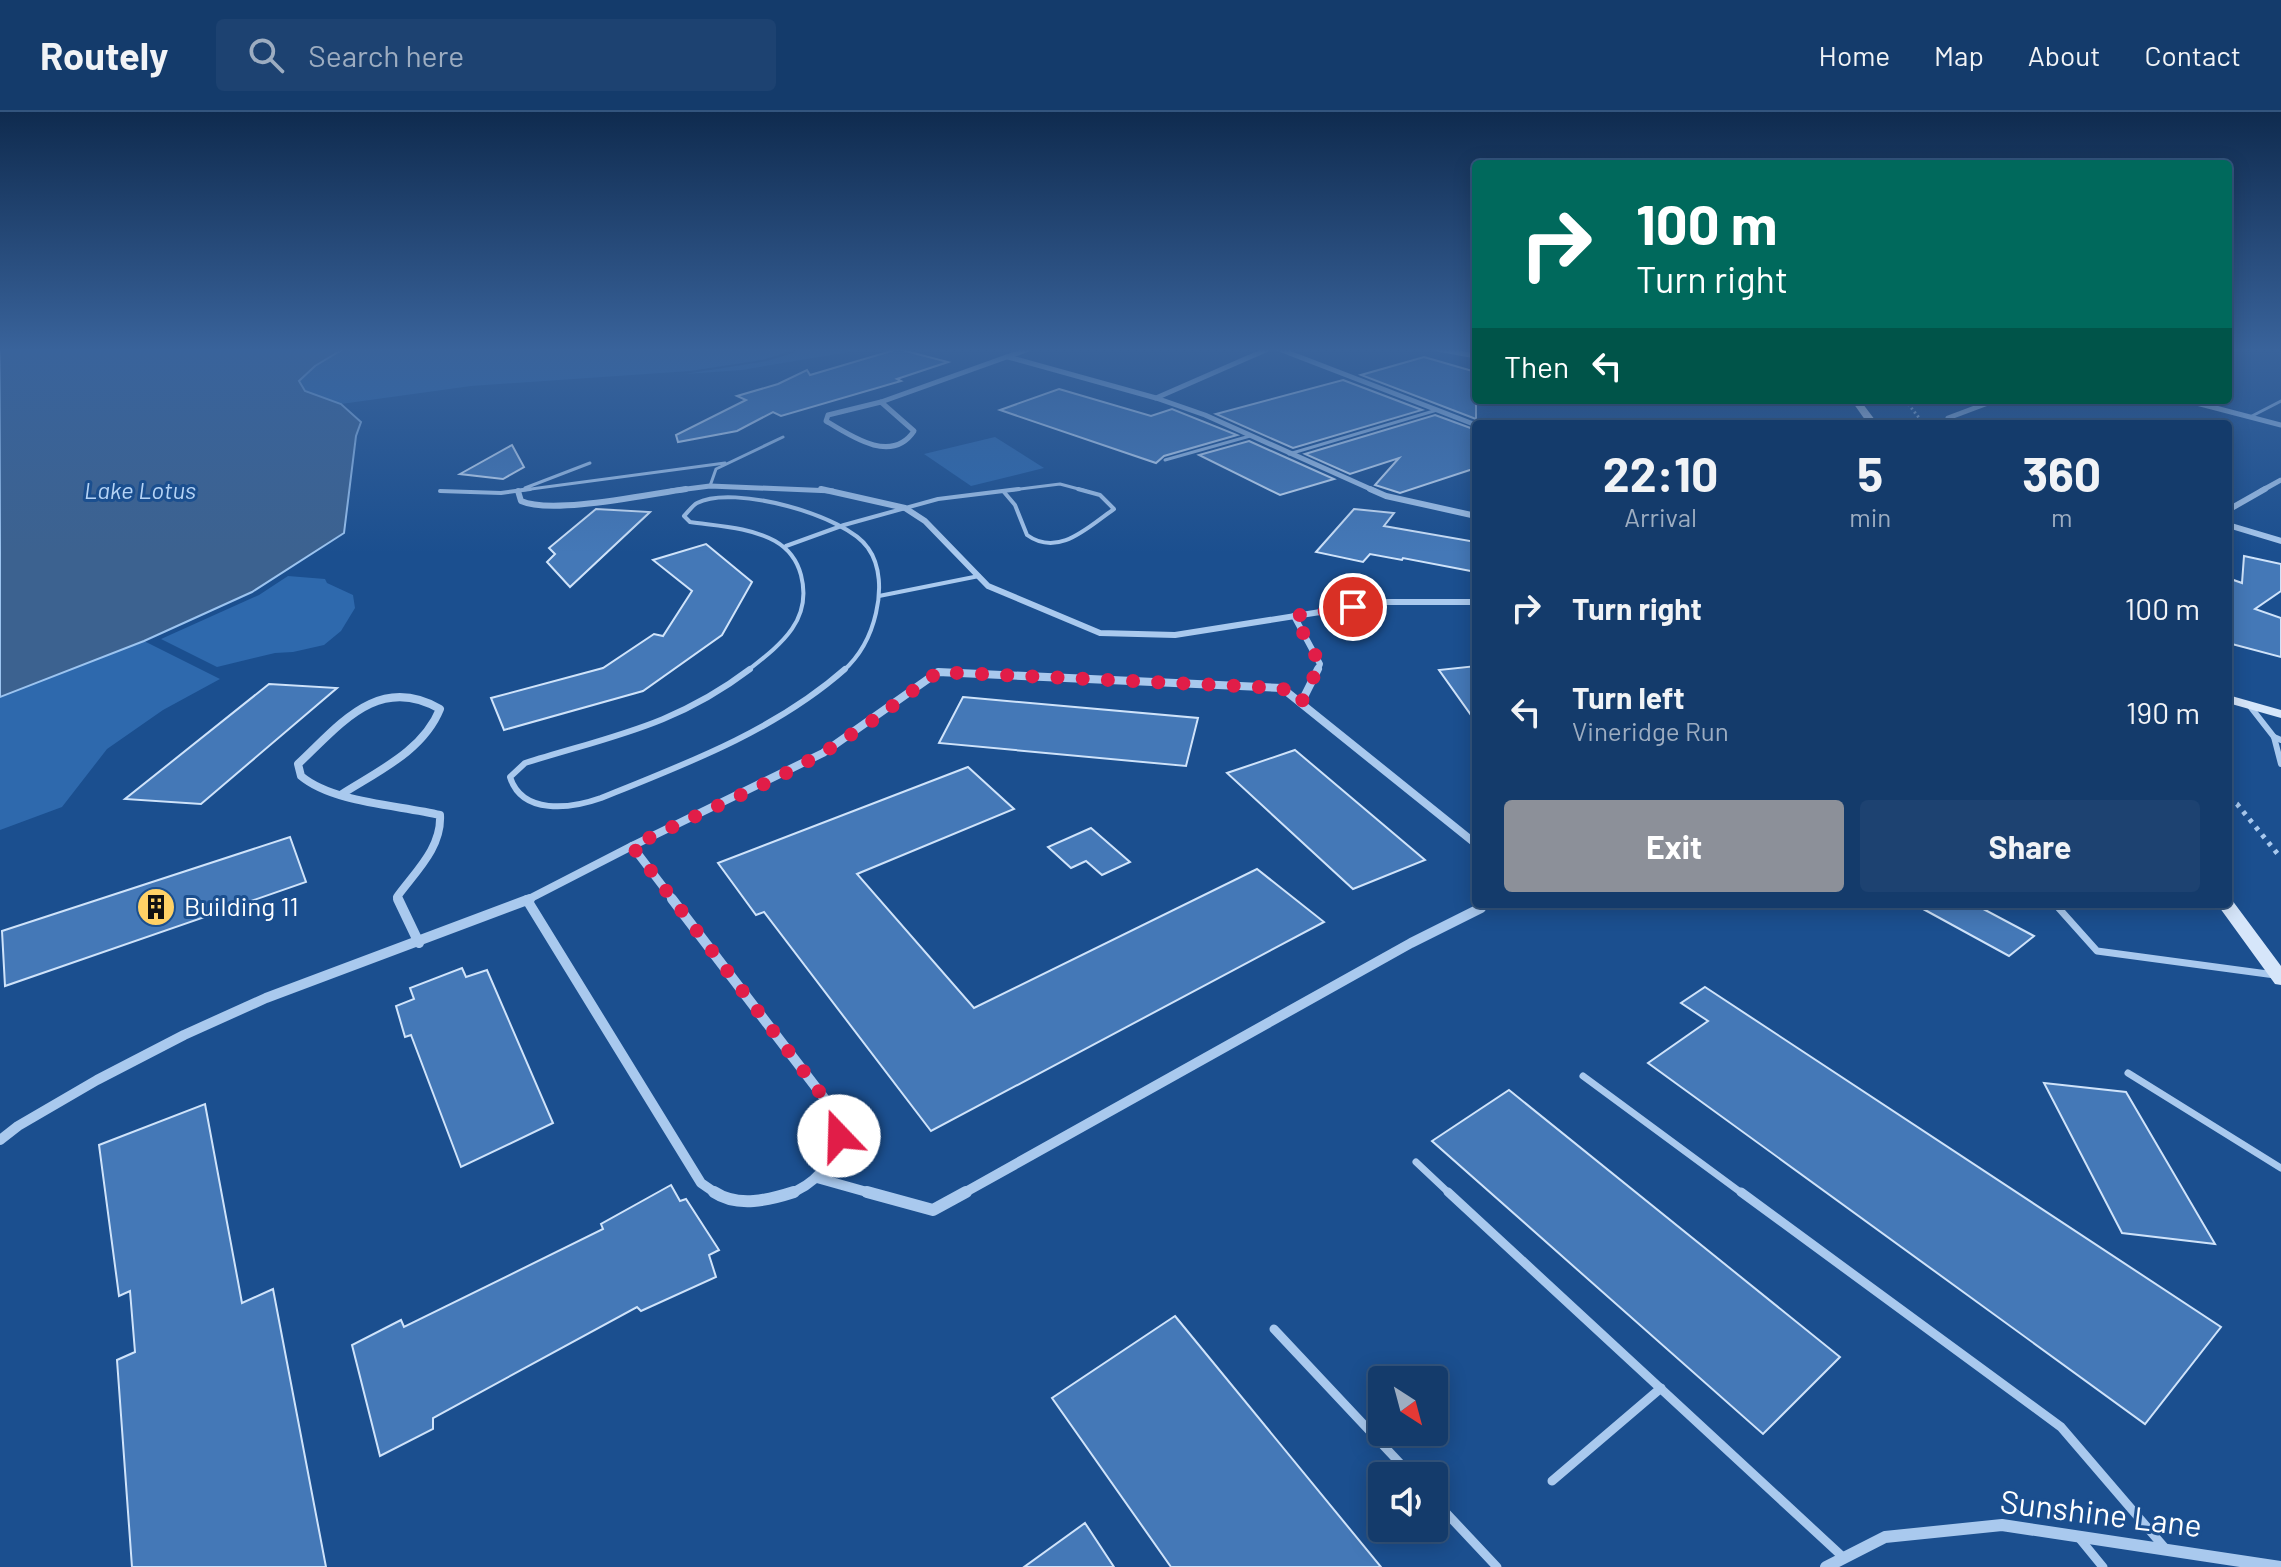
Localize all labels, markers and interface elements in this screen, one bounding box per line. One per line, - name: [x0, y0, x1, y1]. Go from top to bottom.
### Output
- search box: [216, 19, 776, 91]
- text: Routely: [40, 32, 168, 78]
- icon: search: [244, 33, 288, 77]
- text: Search here: [308, 37, 464, 73]
- text: Home: [1819, 38, 1890, 72]
- text: Map: [1934, 38, 1984, 72]
- text: About: [2028, 38, 2100, 72]
- text: Contact: [2144, 38, 2241, 72]
- text: 100 m: [1636, 189, 1778, 256]
- icon: right: [1504, 192, 1608, 296]
- text: Turn right: [1636, 257, 1788, 300]
- icon: left: [1585, 344, 1629, 388]
- text: Then: [1504, 348, 1569, 384]
- text: 22:10: [1603, 444, 1718, 502]
- text: 5: [1857, 444, 1883, 502]
- text: 360: [2022, 444, 2101, 502]
- water label: Lake Lotus: [84, 475, 196, 504]
- text: Arrival: [1624, 501, 1697, 532]
- text: min: [1849, 501, 1891, 532]
- text: m: [2051, 501, 2072, 532]
- pin: [1319, 573, 1387, 641]
- icon: arrive: [1331, 585, 1375, 629]
- icon: right: [1504, 586, 1548, 630]
- text: Turn right: [1572, 590, 1702, 626]
- text: 100 m: [2125, 590, 2200, 626]
- text: Turn left: [1572, 679, 1685, 715]
- icon: left: [1504, 690, 1548, 734]
- text: 190 m: [2126, 694, 2200, 730]
- text: Vineridge Run: [1572, 715, 1729, 746]
- button: Exit: [1504, 800, 1844, 892]
- button: Share: [1860, 800, 2200, 892]
- building icon: Building 11: [135, 886, 177, 928]
- place label: Building 11: [184, 890, 299, 921]
- position arrow: [797, 1094, 881, 1178]
- north arrow: [1368, 1366, 1448, 1446]
- map controls: [1368, 1366, 1448, 1542]
- button: sound: [1368, 1462, 1448, 1542]
- street label: Sunshine Lane: [1998, 1481, 2204, 1543]

